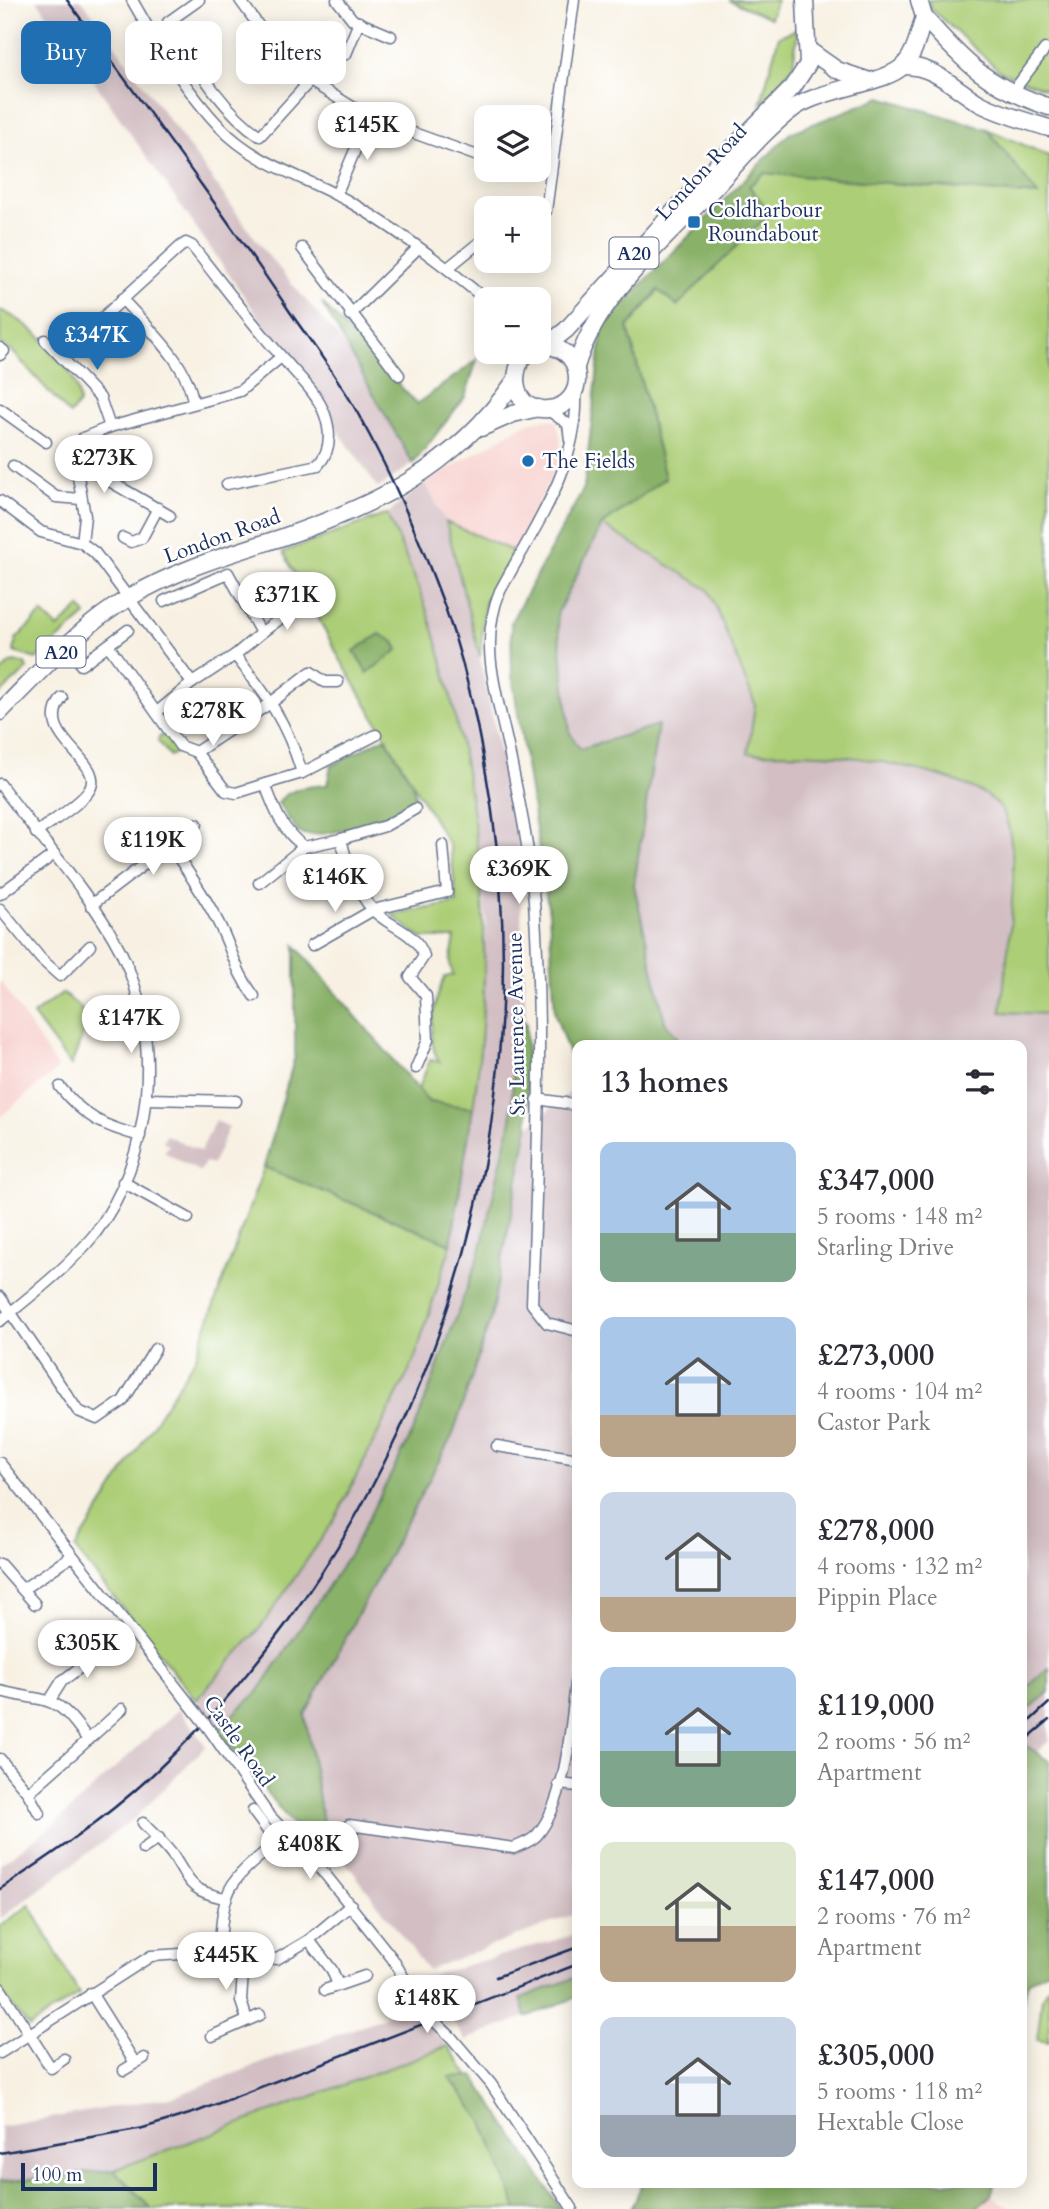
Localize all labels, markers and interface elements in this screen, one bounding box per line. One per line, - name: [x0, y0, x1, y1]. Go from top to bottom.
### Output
- chip: Buy: [21, 21, 111, 84]
- chip: Rent: [125, 21, 222, 84]
- chip: Filters: [236, 21, 346, 84]
- pin: £145K: [318, 102, 416, 162]
- map controls: [474, 105, 551, 364]
- button: layers: [474, 105, 551, 182]
- text: £145K: [334, 109, 400, 140]
- street label: London Road: [649, 118, 754, 227]
- button: +: [474, 196, 551, 273]
- place label: Coldharbour Roundabout: [708, 196, 822, 249]
- marker: Coldharbour Roundabout: [686, 214, 702, 230]
- road number: A20: [610, 238, 658, 268]
- button: −: [474, 287, 551, 364]
- pin: £347K: [48, 312, 146, 372]
- text: £347K: [64, 319, 130, 350]
- pin: £273K: [55, 435, 153, 495]
- text: £273K: [71, 442, 137, 473]
- place label: The Fields: [542, 447, 635, 476]
- marker: The Fields: [520, 453, 536, 469]
- street label: London Road: [160, 502, 285, 571]
- pin: £371K: [238, 572, 336, 632]
- text: £371K: [254, 579, 320, 610]
- road number: A20: [36, 636, 86, 667]
- pin: £278K: [164, 688, 262, 748]
- text: £278K: [180, 695, 246, 726]
- pin: £119K: [104, 818, 202, 877]
- text: £119K: [120, 824, 186, 855]
- pin: £369K: [470, 846, 568, 906]
- text: £369K: [486, 853, 552, 884]
- pin: £146K: [286, 855, 384, 914]
- text: £146K: [302, 861, 368, 892]
- street label: St. Laurence Avenue: [500, 932, 533, 1116]
- pin: £147K: [82, 996, 180, 1055]
- text: £147K: [98, 1002, 164, 1033]
- text: 13 homes: [600, 1062, 729, 1103]
- icon: filters: [961, 1063, 999, 1101]
- text: £347,000: [817, 1160, 934, 1201]
- icon: home: [656, 1170, 740, 1254]
- text: 5 rooms · 148 m²: [817, 1201, 982, 1232]
- text: Starling Drive: [817, 1232, 954, 1263]
- text: £273,000: [817, 1335, 934, 1376]
- icon: home: [656, 1345, 740, 1429]
- text: 4 rooms · 104 m²: [817, 1376, 982, 1407]
- text: Castor Park: [817, 1407, 931, 1438]
- text: £278,000: [817, 1510, 934, 1551]
- icon: home: [656, 1520, 740, 1604]
- text: 4 rooms · 132 m²: [817, 1551, 982, 1582]
- text: Pippin Place: [817, 1582, 938, 1613]
- pin: £305K: [38, 1620, 136, 1680]
- text: £305K: [54, 1627, 120, 1658]
- text: £119,000: [817, 1685, 934, 1726]
- street label: Castle Road: [196, 1690, 281, 1793]
- icon: home: [656, 1695, 740, 1779]
- text: 2 rooms · 56 m²: [817, 1726, 970, 1757]
- text: Apartment: [817, 1757, 921, 1788]
- pin: £408K: [261, 1822, 359, 1881]
- text: £408K: [277, 1828, 343, 1859]
- text: £147,000: [817, 1860, 934, 1901]
- icon: home: [656, 1870, 740, 1954]
- text: 2 rooms · 76 m²: [817, 1901, 970, 1932]
- pin: £445K: [177, 1932, 275, 1992]
- text: Apartment: [817, 1932, 921, 1963]
- text: £445K: [193, 1939, 259, 1970]
- pin: £148K: [378, 1976, 476, 2035]
- text: £148K: [394, 1982, 460, 2013]
- text: £305,000: [817, 2035, 934, 2076]
- icon: home: [656, 2045, 740, 2129]
- text: 5 rooms · 118 m²: [817, 2076, 982, 2107]
- text: Hextable Close: [817, 2107, 964, 2138]
- scale bar: [21, 2160, 158, 2192]
- text: 100 m: [32, 2162, 82, 2188]

